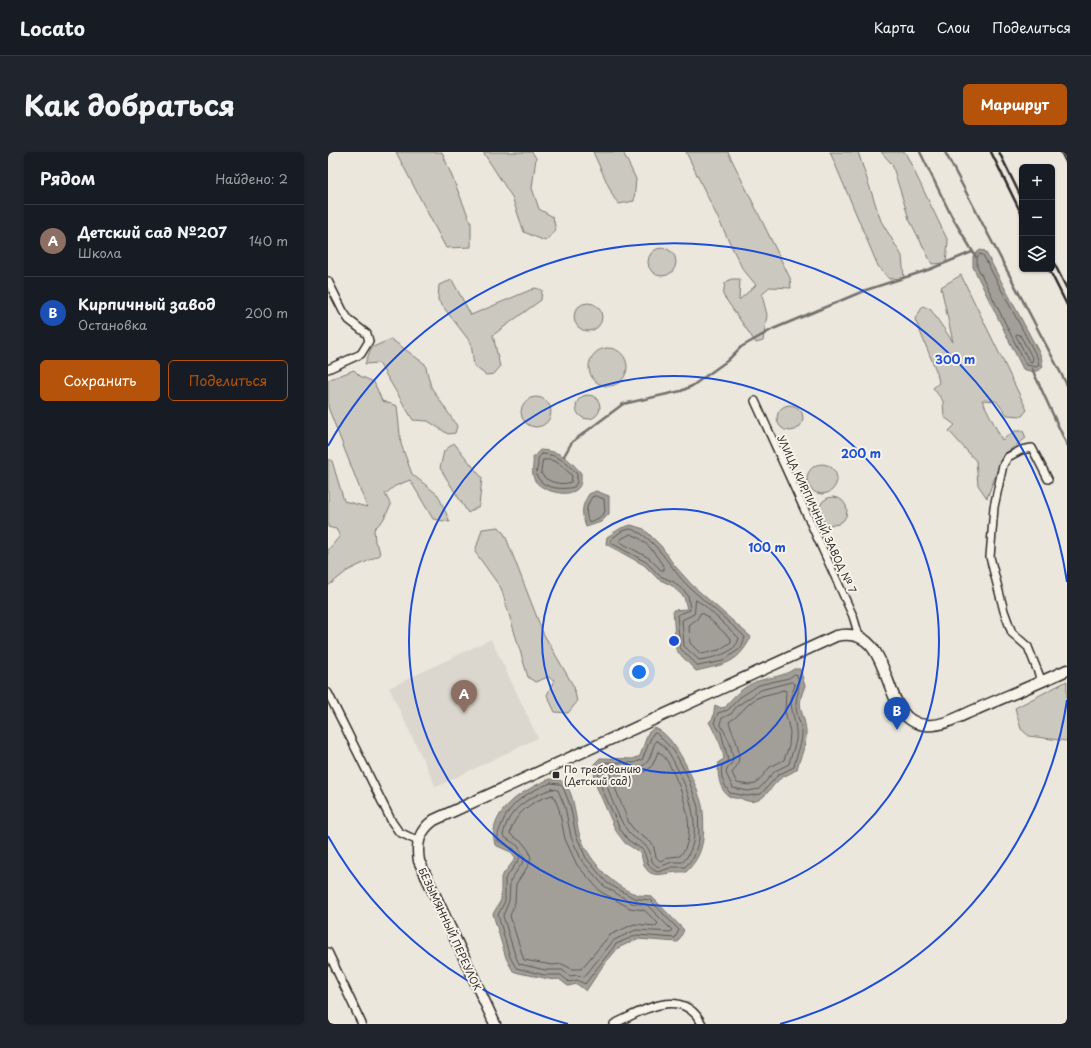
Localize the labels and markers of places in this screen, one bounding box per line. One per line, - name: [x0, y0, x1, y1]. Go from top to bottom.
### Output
- centre of rings: [667, 634, 681, 648]
- pin: A: [451, 680, 477, 713]
- pin: B: [884, 697, 910, 730]
- place label: По требованию (Детский сад): [564, 761, 641, 788]
- marker: По требованию (Детский сад): [551, 770, 561, 780]

